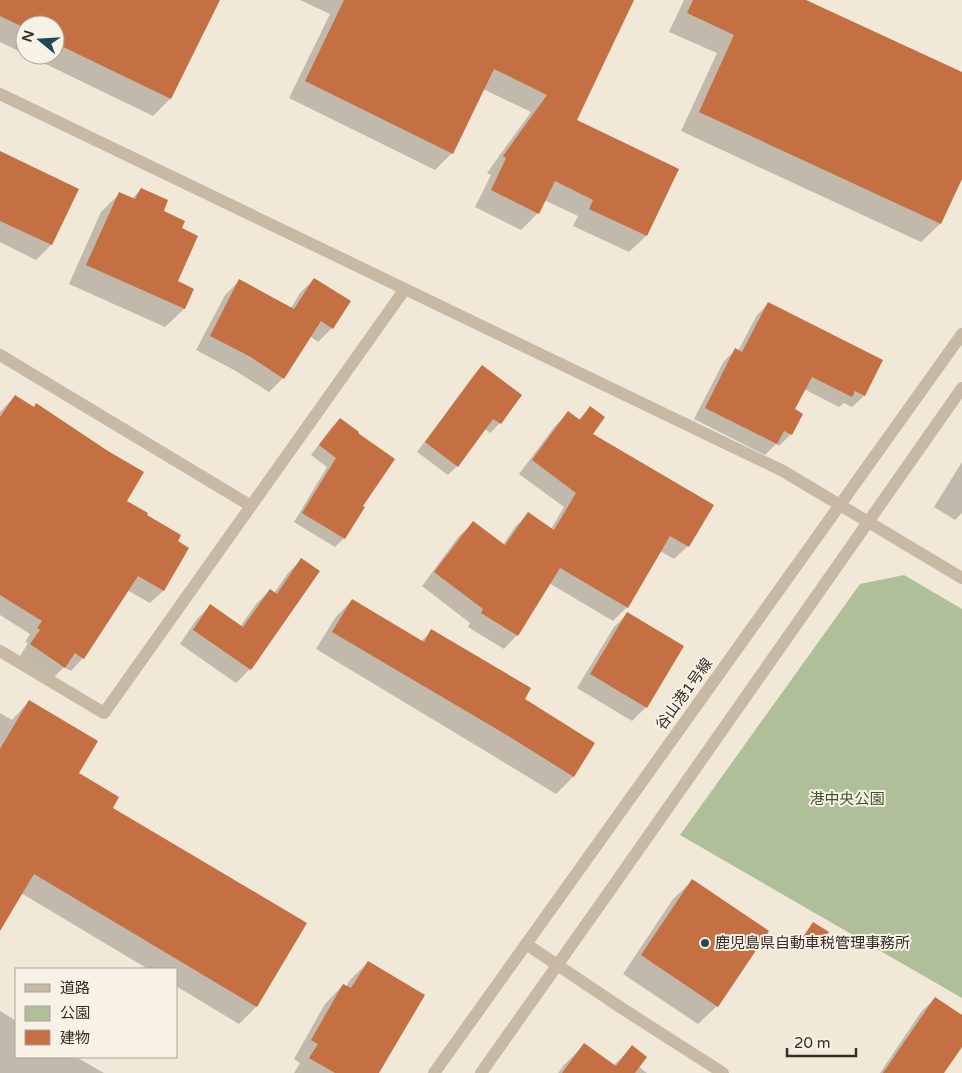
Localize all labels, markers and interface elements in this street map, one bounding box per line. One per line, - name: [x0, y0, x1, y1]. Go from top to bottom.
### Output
- north arrow: [15, 15, 65, 65]
- text: N: [18, 28, 38, 44]
- street label: 谷山港1号線: [652, 655, 716, 733]
- park label: 港中央公園: [809, 790, 885, 808]
- place label: 鹿児島県自動車税管理事務所: [715, 934, 910, 952]
- marker: 鹿児島県自動車税管理事務所: [699, 937, 711, 949]
- legend: [15, 968, 178, 1058]
- text: 道路: [60, 979, 90, 997]
- text: 公園: [60, 1004, 90, 1022]
- scale bar: [787, 1026, 856, 1058]
- text: 建物: [60, 1029, 90, 1047]
- text: 20 m: [794, 1034, 831, 1052]

